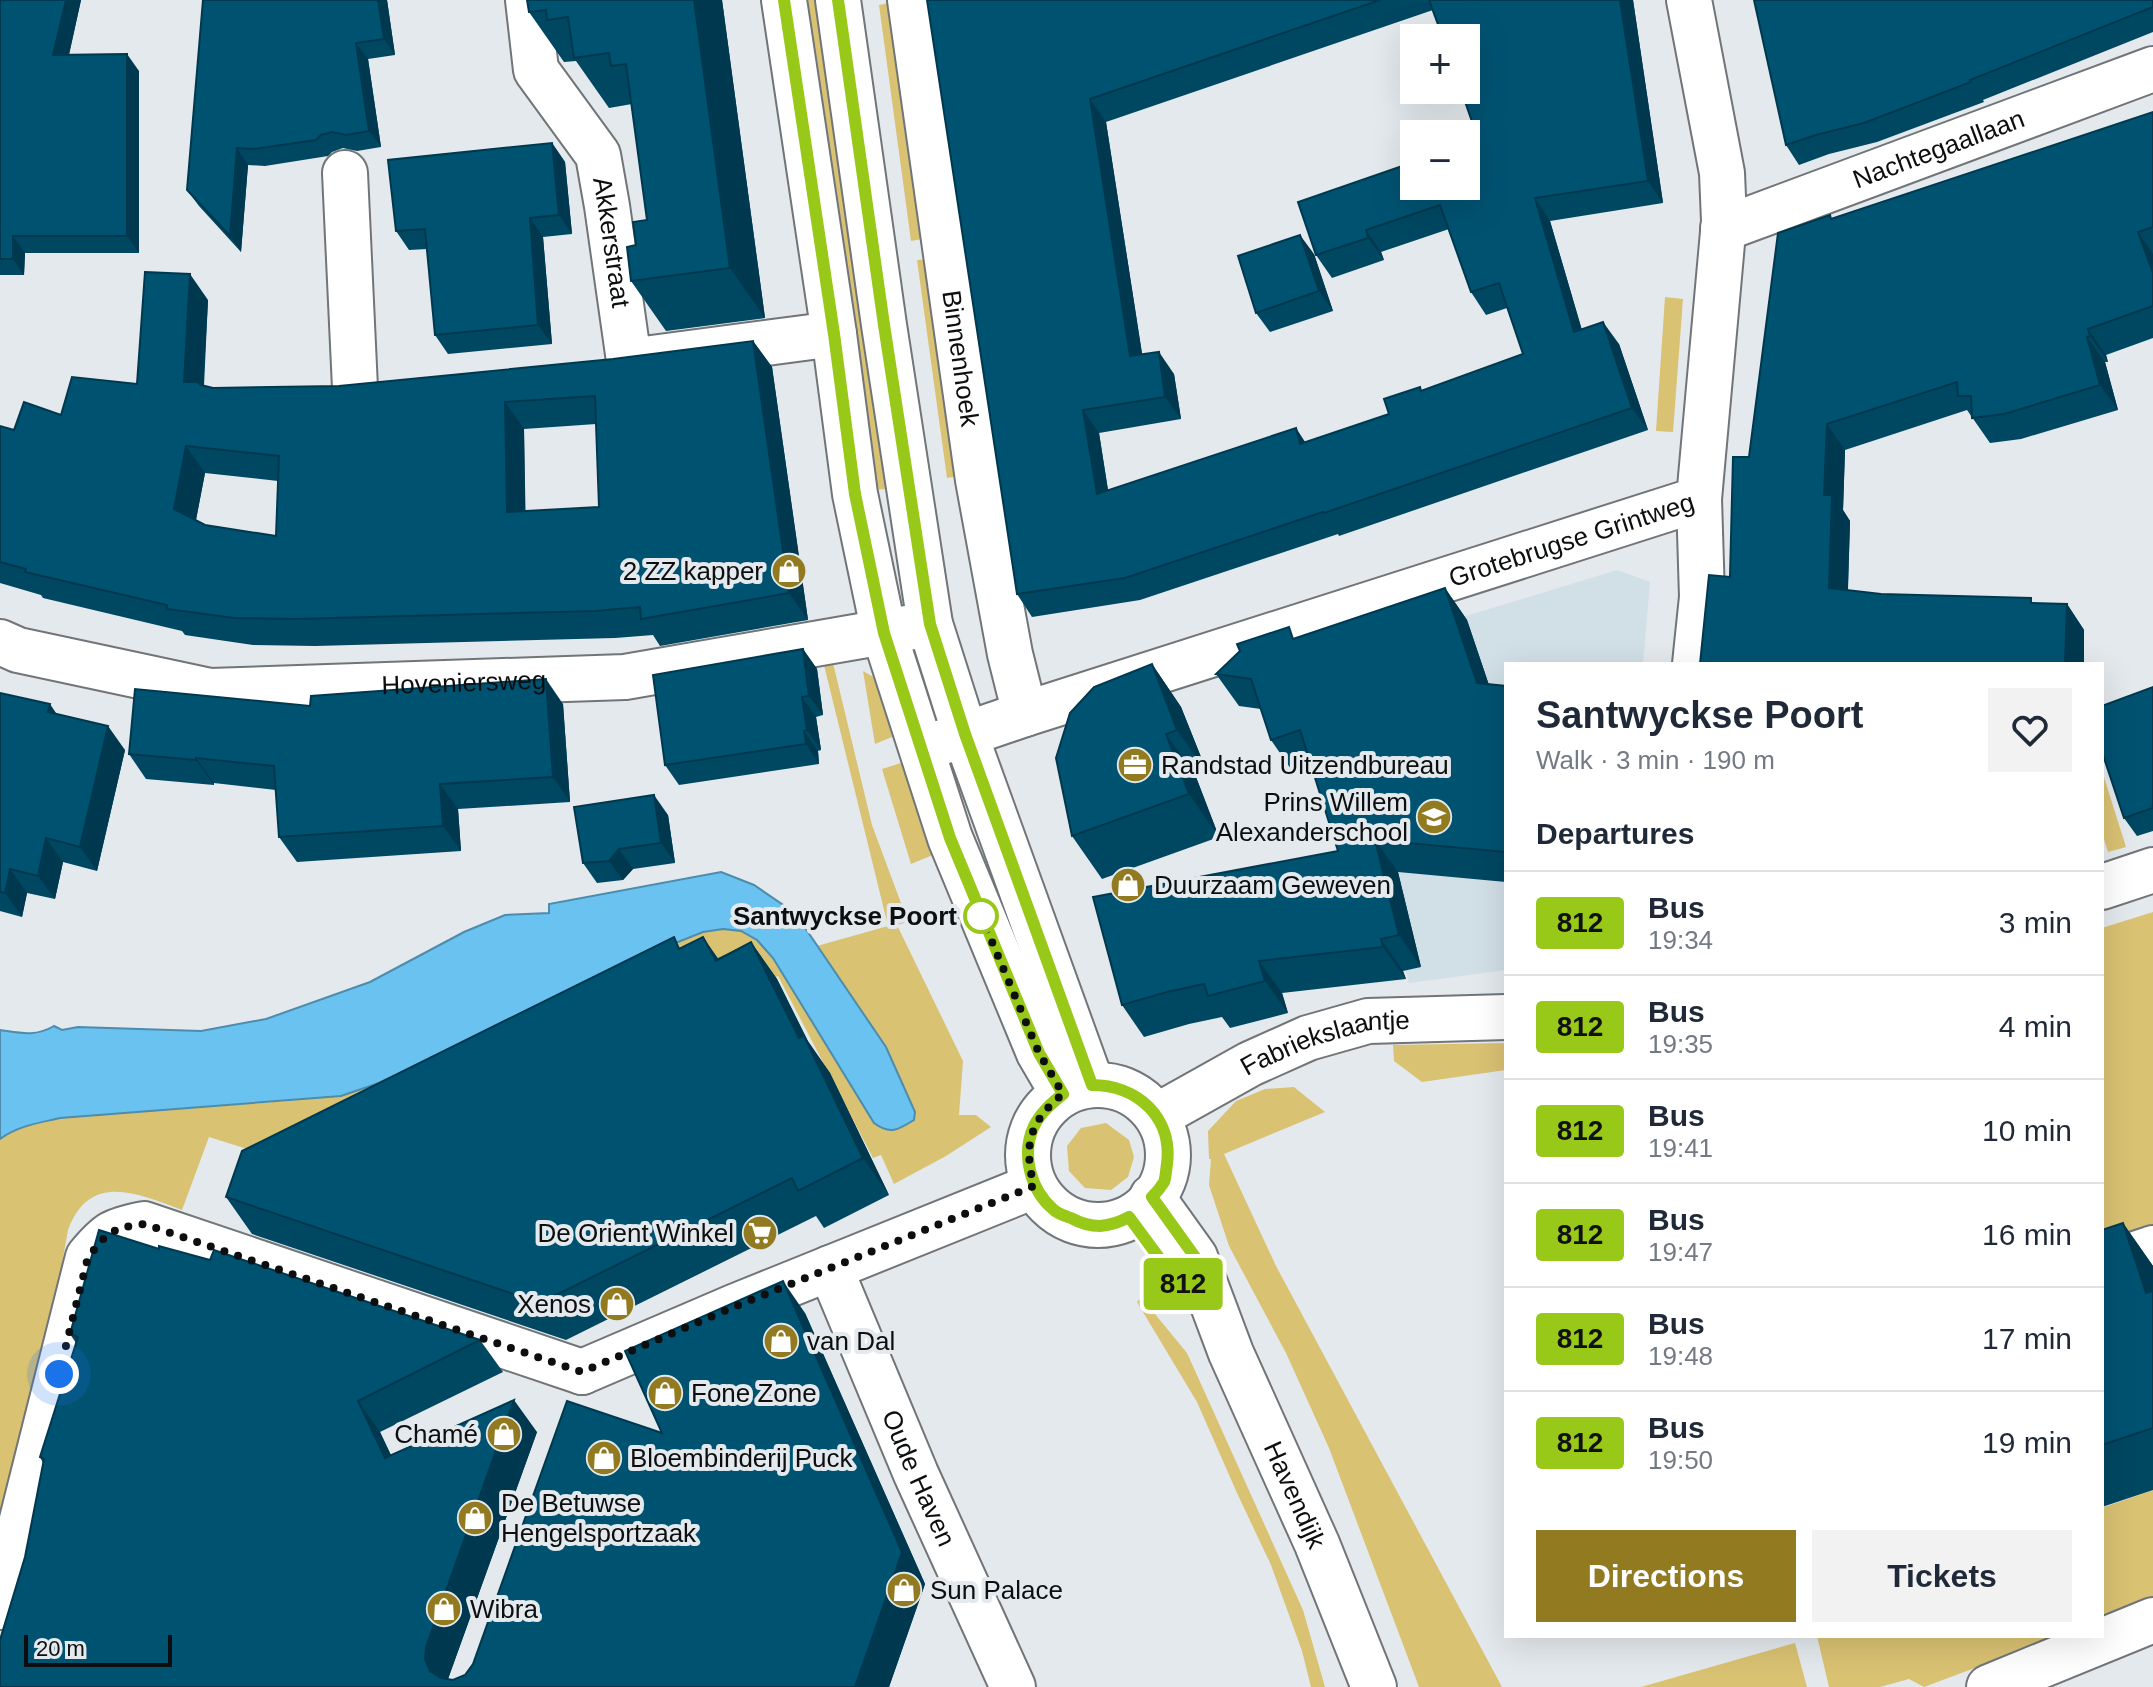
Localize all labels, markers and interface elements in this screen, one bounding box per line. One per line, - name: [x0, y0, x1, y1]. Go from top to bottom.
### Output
- map controls: [1400, 24, 1480, 200]
- button: +: [1400, 24, 1480, 104]
- street label: Nachtegaallaan: [1849, 103, 2029, 194]
- button: −: [1400, 120, 1480, 200]
- street label: Akkerstraat: [587, 175, 636, 310]
- street label: Binnenhoek: [936, 288, 985, 430]
- street label: Grotebrugse Grintweg: [1445, 487, 1698, 593]
- shop icon: 2 ZZ kapper: [770, 552, 808, 590]
- place label: 2 ZZ kapper: [623, 556, 763, 586]
- street label: Hoveniersweg: [381, 665, 547, 700]
- button: heart: [1988, 688, 2072, 772]
- text: Santwyckse Poort: [1536, 694, 1863, 736]
- text: Walk · 3 min · 190 m: [1536, 745, 1775, 775]
- office icon: Randstad Uitzendbureau: [1116, 746, 1154, 784]
- place label: Randstad Uitzendbureau: [1161, 750, 1449, 780]
- place label: Prins Willem Alexanderschool: [1216, 787, 1408, 847]
- school or university icon: Prins Willem Alexanderschool: [1415, 798, 1453, 836]
- text: Departures: [1536, 817, 1694, 850]
- shop icon: Duurzaam Geweven: [1109, 866, 1147, 904]
- place label: Duurzaam Geweven: [1154, 870, 1391, 900]
- text: Bus: [1648, 891, 1705, 924]
- marker: Santwyckse Poort: [964, 899, 998, 933]
- place label: Santwyckse Poort: [733, 901, 957, 931]
- text: 3 min: [1999, 906, 2072, 939]
- text: 812: [1557, 907, 1603, 938]
- text: 19:34: [1648, 925, 1713, 955]
- text: Bus: [1648, 995, 1705, 1028]
- street label: Fabriekslaantje: [1235, 1005, 1410, 1081]
- text: 4 min: [1999, 1010, 2072, 1043]
- text: 812: [1557, 1011, 1603, 1042]
- text: 19:35: [1648, 1029, 1713, 1059]
- text: Bus: [1648, 1099, 1705, 1132]
- text: 10 min: [1982, 1114, 2072, 1147]
- text: 812: [1557, 1115, 1603, 1146]
- text: 19:41: [1648, 1133, 1713, 1163]
- text: Bus: [1648, 1203, 1705, 1236]
- supermarket icon: De Orient Winkel: [741, 1214, 779, 1252]
- place label: De Orient Winkel: [538, 1218, 734, 1248]
- text: 16 min: [1982, 1218, 2072, 1251]
- text: 812: [1557, 1219, 1603, 1250]
- text: 19:47: [1648, 1237, 1713, 1267]
- line badge: 812: [1137, 1258, 1229, 1310]
- text: 812: [1160, 1268, 1206, 1299]
- shop icon: Xenos: [598, 1285, 636, 1323]
- place label: Xenos: [517, 1289, 591, 1319]
- text: Bus: [1648, 1307, 1705, 1340]
- shop icon: van Dal: [762, 1322, 800, 1360]
- text: 17 min: [1982, 1322, 2072, 1355]
- text: 812: [1557, 1323, 1603, 1354]
- place label: van Dal: [807, 1326, 895, 1356]
- text: 19:48: [1648, 1341, 1713, 1371]
- your location: [39, 1354, 79, 1394]
- shop icon: Fone Zone: [646, 1374, 684, 1412]
- place label: Fone Zone: [691, 1378, 817, 1408]
- street label: Oude Haven: [876, 1405, 962, 1551]
- text: Bus: [1648, 1411, 1705, 1444]
- shop icon: Chamé: [485, 1415, 523, 1453]
- place label: Chamé: [394, 1419, 478, 1449]
- text: 19 min: [1982, 1426, 2072, 1459]
- text: 812: [1557, 1427, 1603, 1458]
- street label: Havendijk: [1258, 1437, 1332, 1554]
- shop icon: Bloembinderij Puck: [585, 1439, 623, 1477]
- place label: Bloembinderij Puck: [630, 1443, 854, 1473]
- text: 19:50: [1648, 1445, 1713, 1475]
- place label: De Betuwse Hengelsportzaak: [501, 1488, 697, 1548]
- shop icon: De Betuwse Hengelsportzaak: [456, 1499, 494, 1537]
- button: Directions: [1536, 1530, 1796, 1622]
- button: Tickets: [1812, 1530, 2072, 1622]
- shop icon: Sun Palace: [885, 1571, 923, 1609]
- place label: Sun Palace: [930, 1575, 1063, 1605]
- shop icon: Wibra: [425, 1590, 463, 1628]
- place label: Wibra: [470, 1594, 538, 1624]
- scale bar: [24, 1631, 172, 1667]
- text: 20 m: [36, 1636, 85, 1661]

